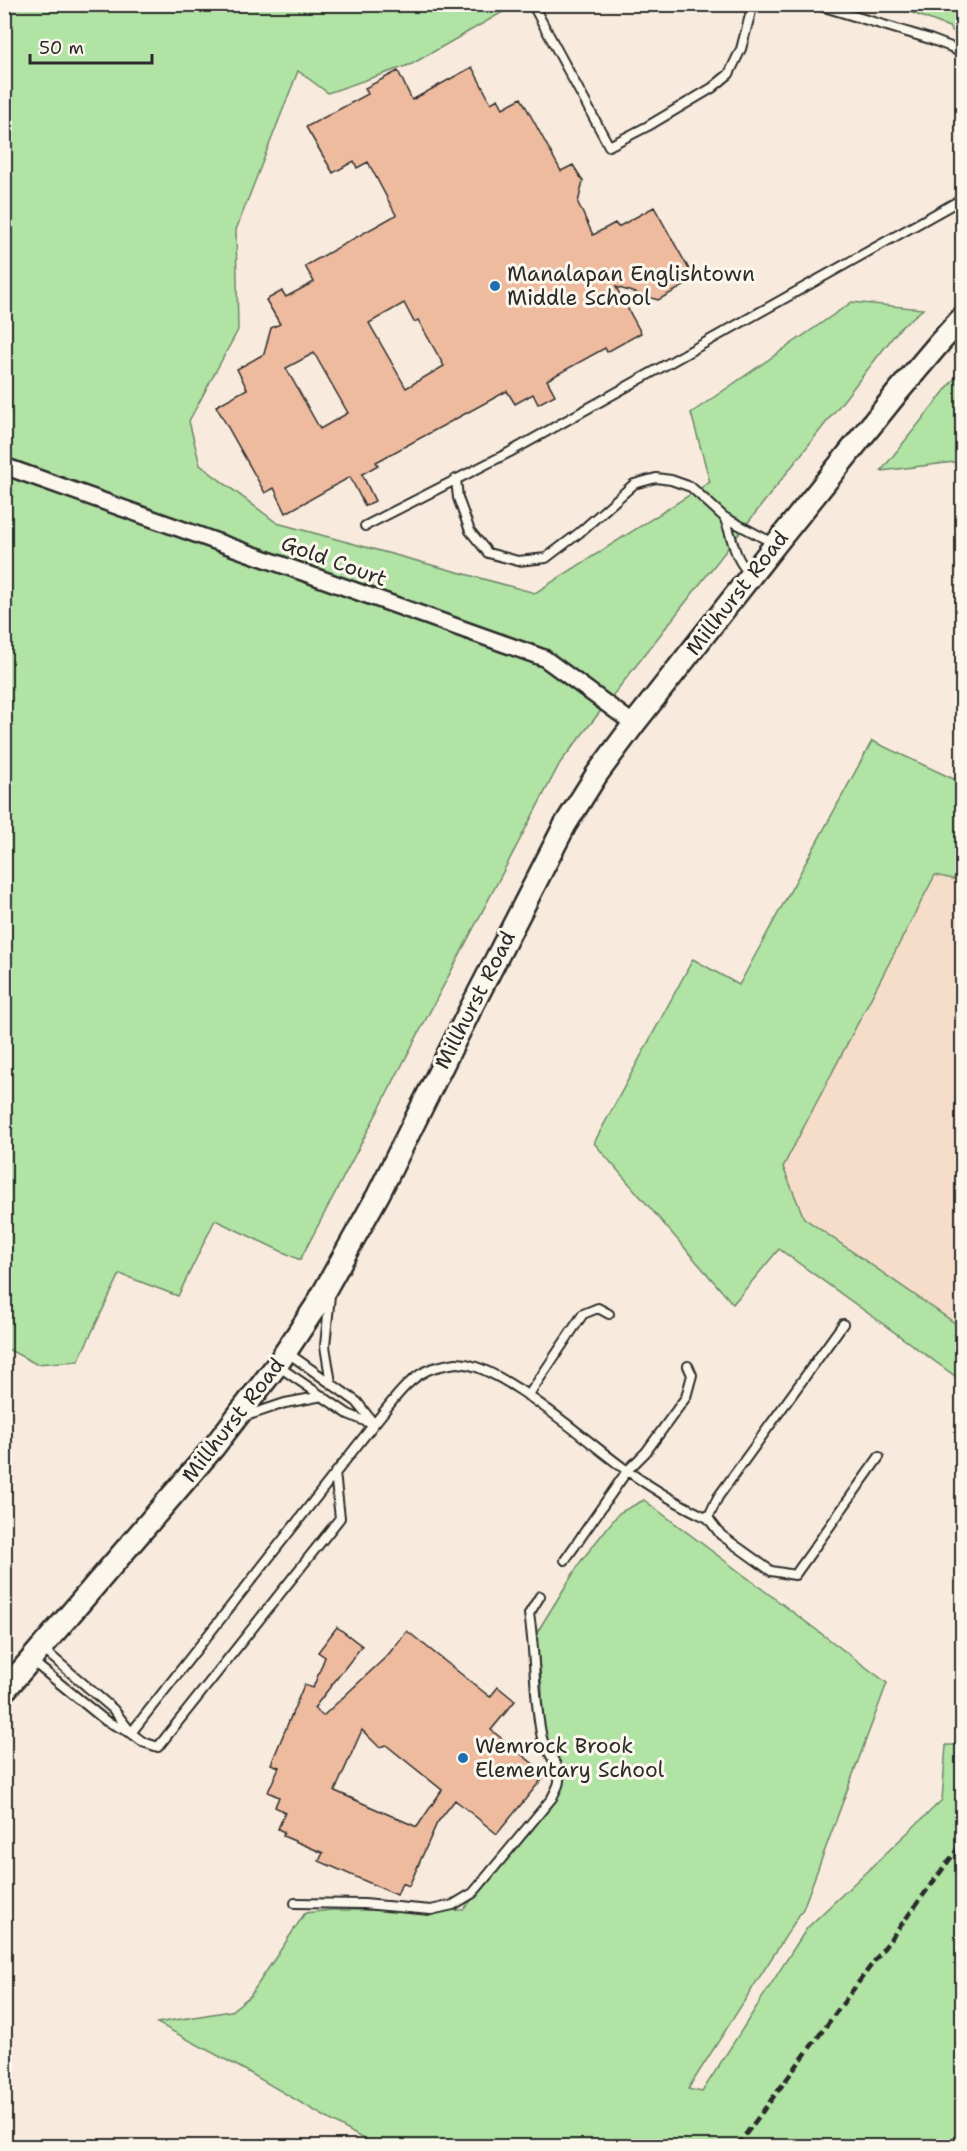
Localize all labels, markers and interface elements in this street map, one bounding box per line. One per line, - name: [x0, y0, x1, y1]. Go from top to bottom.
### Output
- scale bar: [30, 27, 152, 65]
- text: 50 m: [39, 36, 84, 60]
- place label: Manalapan Englishtown Middle School: [507, 260, 755, 312]
- marker: Manalapan Englishtown Middle School: [488, 279, 502, 293]
- street label: Millhurst Road: [679, 525, 795, 661]
- street label: Gold Court: [277, 529, 391, 593]
- street label: Millhurst Road: [428, 926, 522, 1074]
- street label: Millhurst Road: [175, 1352, 291, 1488]
- place label: Wemrock Brook Elementary School: [475, 1732, 665, 1784]
- marker: Wemrock Brook Elementary School: [456, 1751, 470, 1765]

